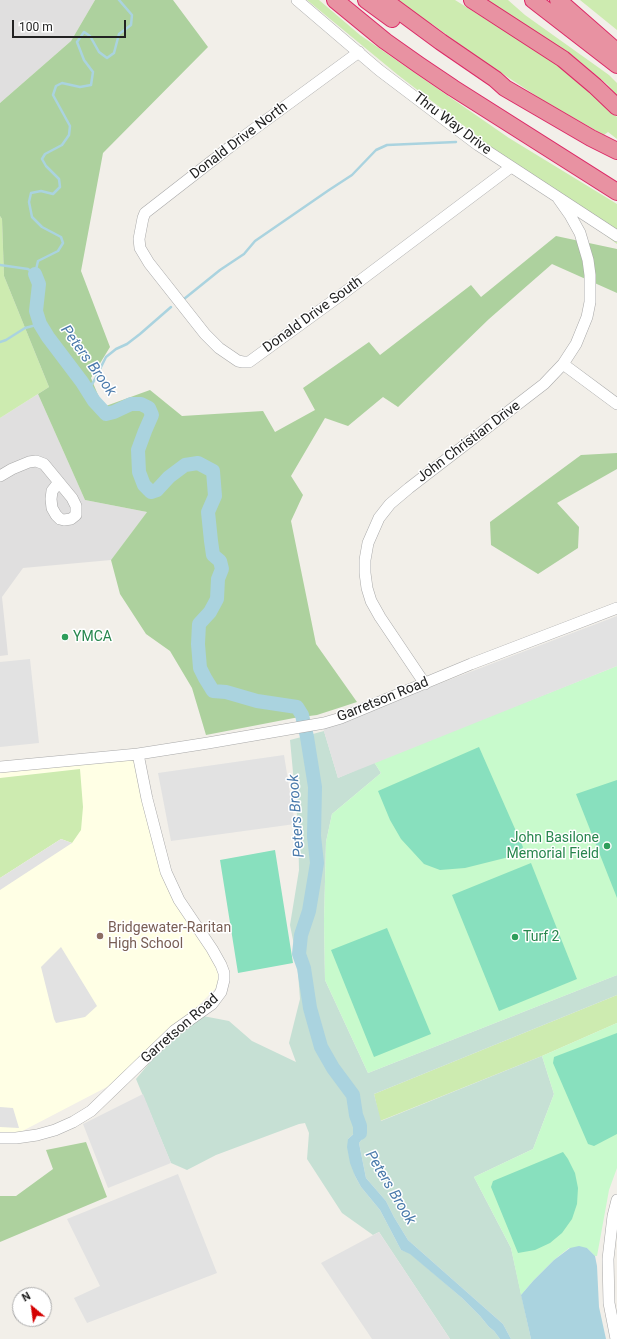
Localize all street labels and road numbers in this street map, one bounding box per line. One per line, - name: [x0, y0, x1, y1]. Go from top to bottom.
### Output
- street label: Thru Way Drive: [410, 89, 494, 159]
- street label: Donald Drive North: [187, 99, 291, 183]
- street label: Donald Drive South: [260, 273, 366, 357]
- street label: John Christian Drive: [414, 398, 524, 486]
- street label: Garretson Road: [335, 674, 431, 726]
- street label: Garretson Road: [138, 991, 222, 1067]

